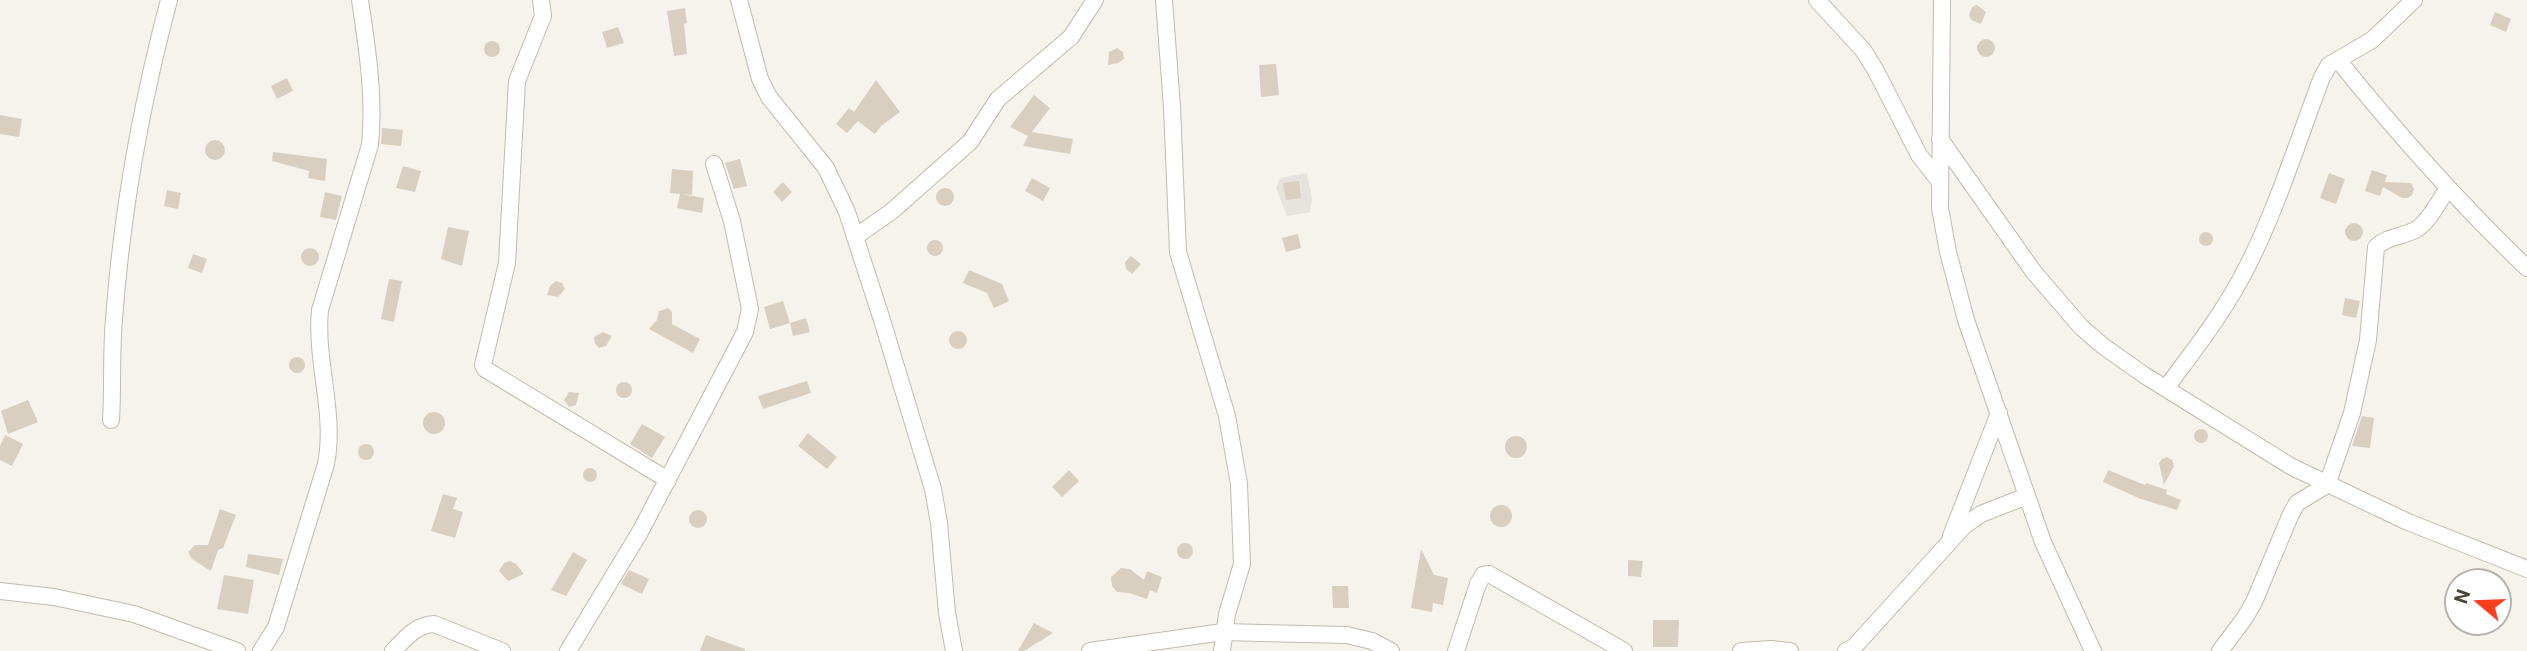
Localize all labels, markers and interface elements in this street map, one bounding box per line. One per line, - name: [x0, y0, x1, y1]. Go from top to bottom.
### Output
- north arrow: [2443, 567, 2513, 637]
- text: N: [2449, 587, 2475, 607]

